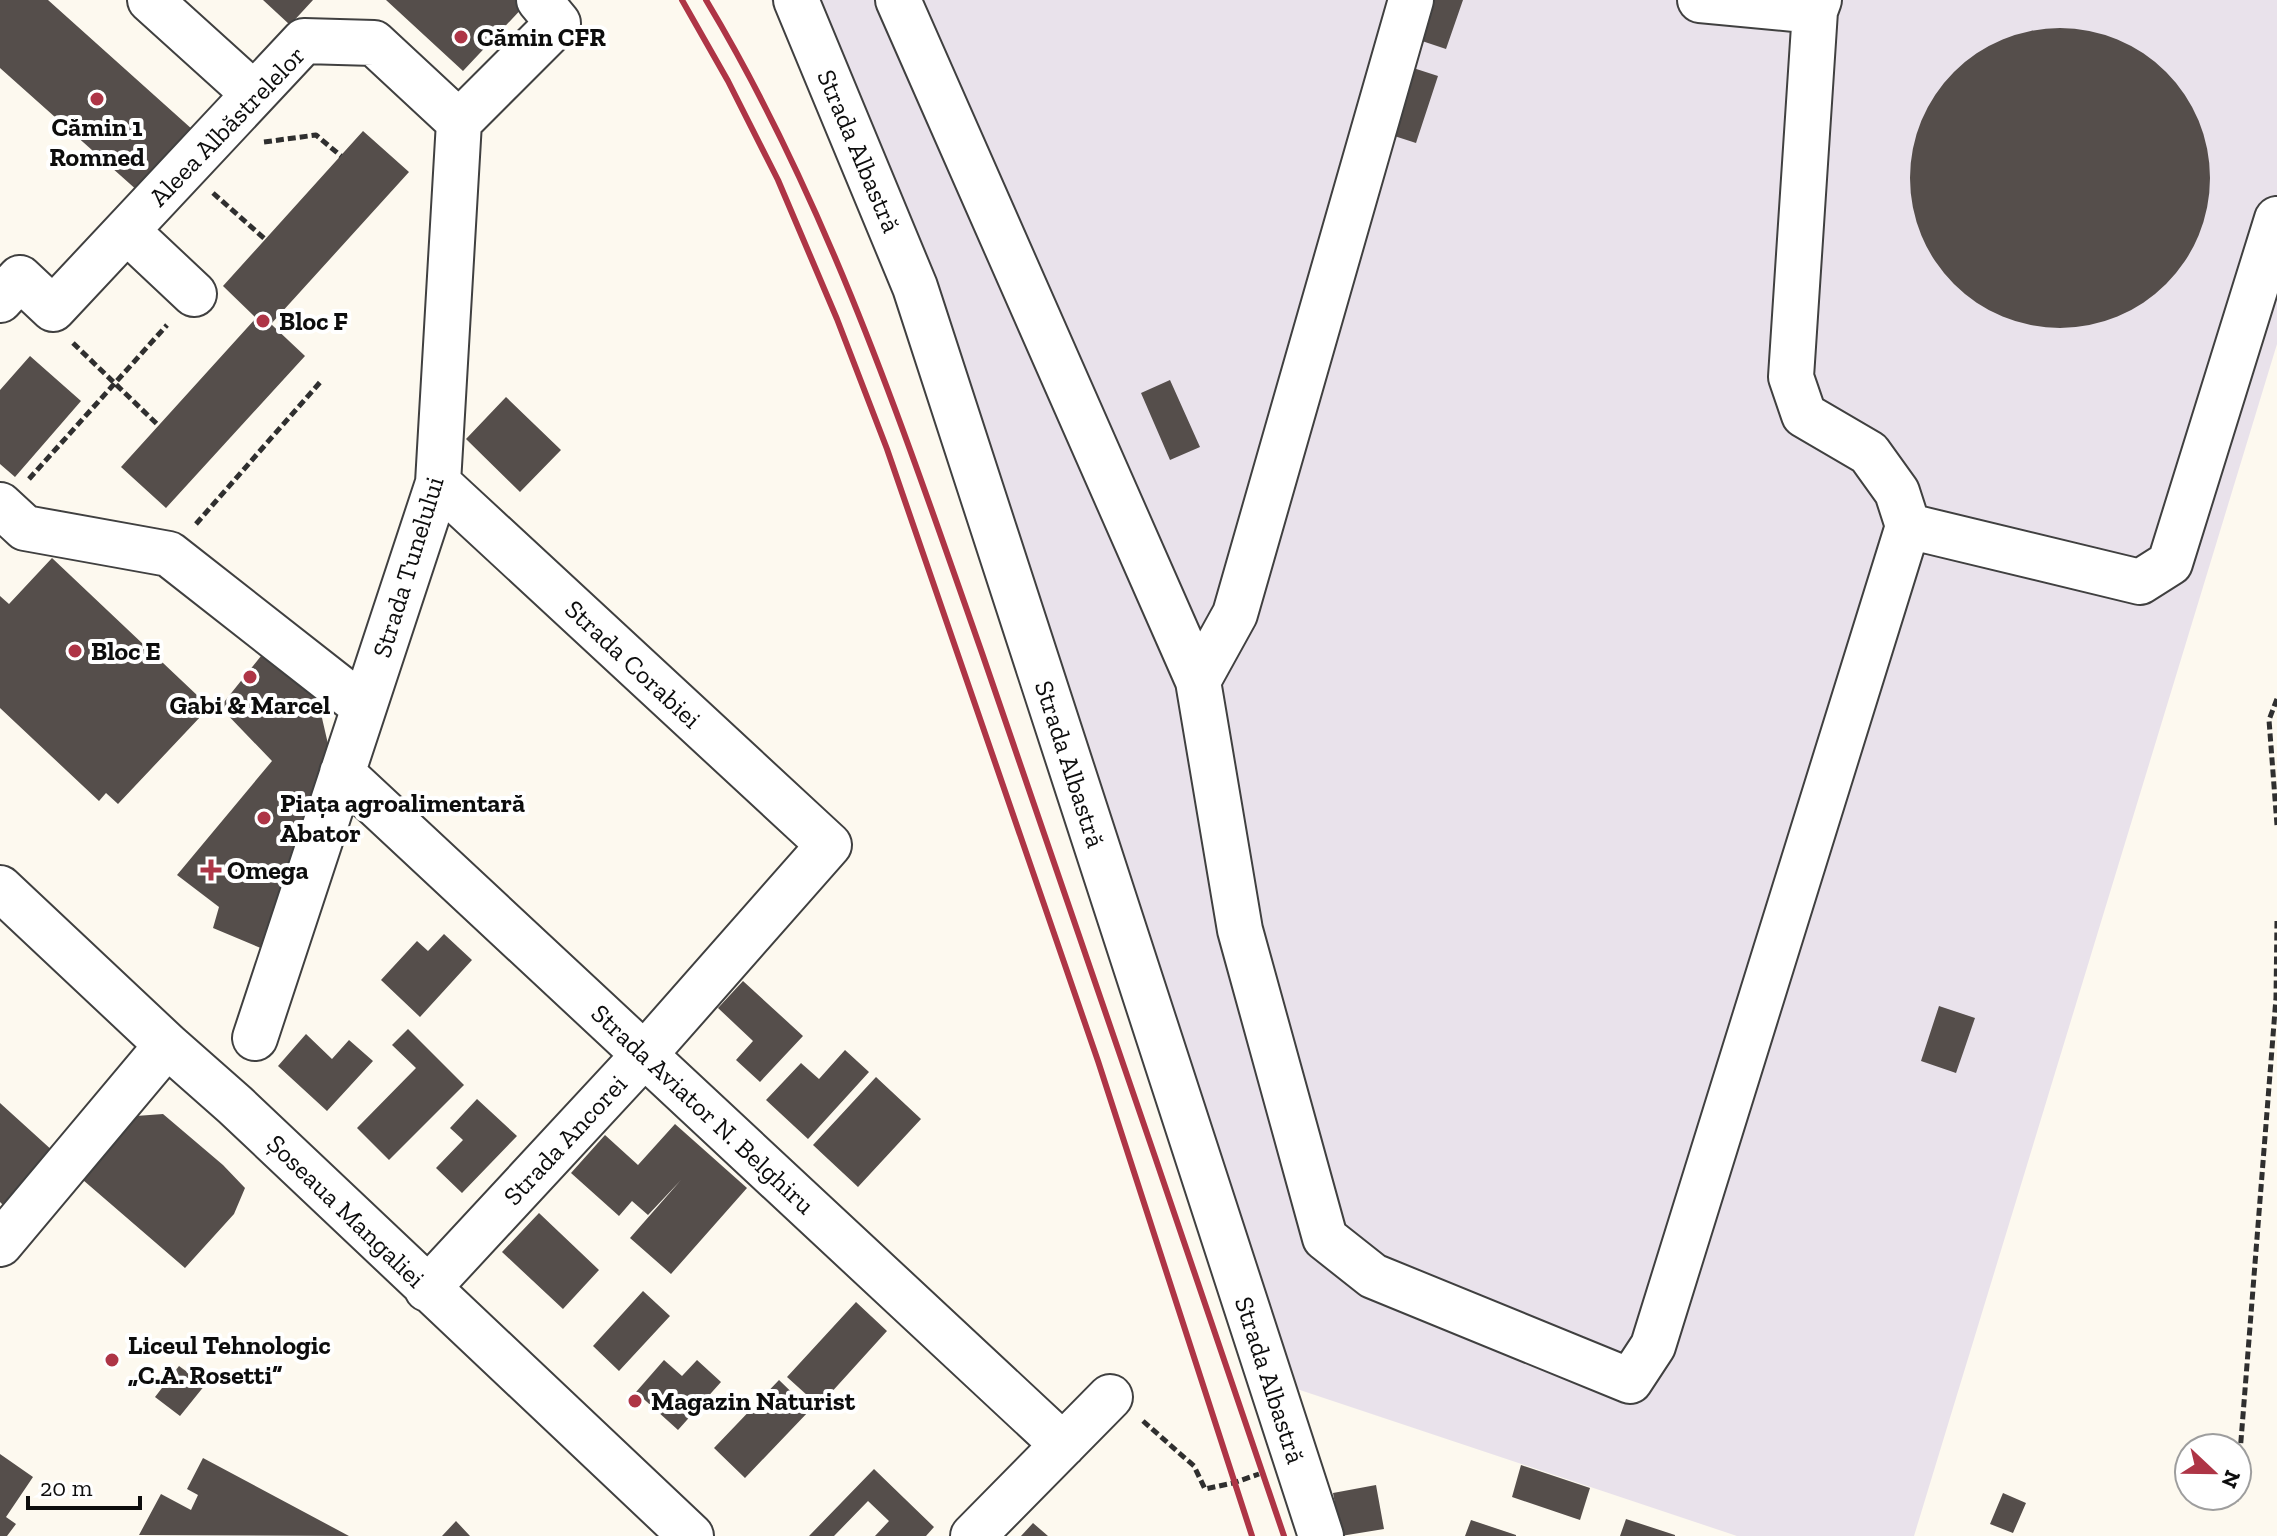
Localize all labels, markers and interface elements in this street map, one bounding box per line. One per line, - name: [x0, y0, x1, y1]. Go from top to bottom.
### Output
- place label: Cămin CFR: [477, 21, 606, 53]
- marker: Cămin CFR: [452, 28, 470, 46]
- street label: Aleea Albăstrelelor: [142, 39, 312, 213]
- street label: Strada Albastră: [810, 65, 908, 238]
- marker: Cămin 1 Romned: [88, 90, 106, 108]
- place label: Cămin 1 Romned: [49, 111, 145, 173]
- place label: Bloc F: [279, 305, 348, 337]
- marker: Bloc F: [254, 312, 272, 330]
- street label: Strada Tunelului: [365, 473, 451, 661]
- street label: Strada Corabiei: [558, 593, 708, 735]
- place label: Bloc E: [91, 635, 161, 667]
- marker: Bloc E: [66, 642, 84, 660]
- marker: Gabi & Marcel: [241, 668, 259, 686]
- street label: Strada Albastră: [1028, 676, 1112, 852]
- place label: Gabi & Marcel: [170, 689, 331, 721]
- place label: Piața agroalimentară Abator: [280, 787, 525, 849]
- marker: Piața agroalimentară Abator: [255, 809, 273, 827]
- place label: Omega: [227, 854, 309, 886]
- marker: Omega: [202, 861, 220, 879]
- street label: Strada Aviator N. Belghiru: [585, 997, 822, 1221]
- street label: Strada Ancorei: [497, 1068, 633, 1212]
- street label: Șoseaua Mangaliei: [260, 1128, 432, 1294]
- street label: Strada Albastră: [1228, 1292, 1312, 1468]
- place label: Liceul Tehnologic „C.A. Rosetti”: [128, 1329, 331, 1391]
- marker: Liceul Tehnologic „C.A. Rosetti”: [103, 1351, 121, 1369]
- place label: Magazin Naturist: [651, 1385, 856, 1417]
- marker: Magazin Naturist: [626, 1392, 644, 1410]
- north arrow: [2173, 1432, 2253, 1512]
- scale bar: [28, 1460, 140, 1510]
- text: N: [2215, 1466, 2247, 1492]
- text: 20 m: [40, 1473, 93, 1502]

